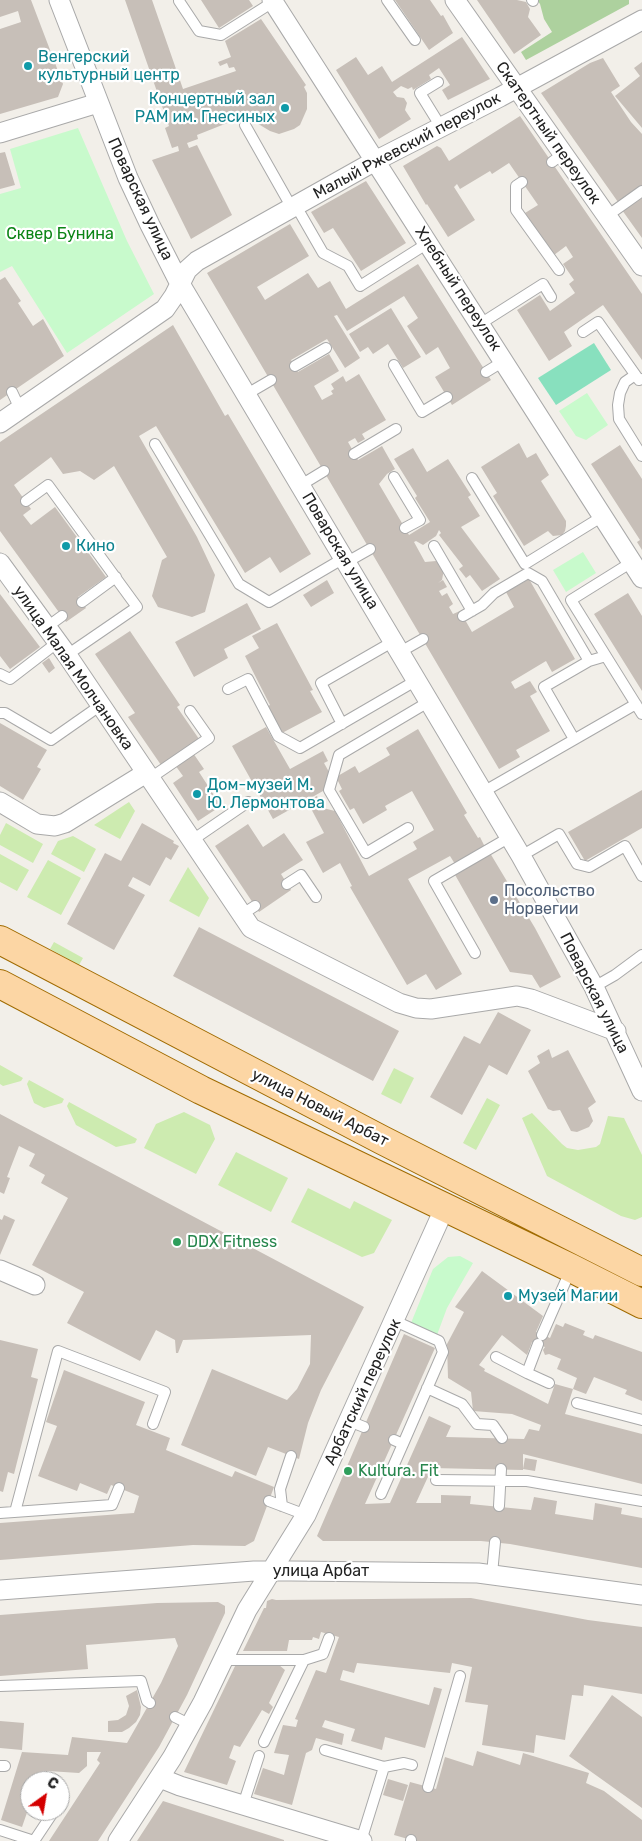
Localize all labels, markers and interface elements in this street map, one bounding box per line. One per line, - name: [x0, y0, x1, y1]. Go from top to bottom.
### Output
- place label: Венгерский культурный центр: [38, 47, 180, 85]
- street label: Скатертный переулок: [491, 58, 605, 208]
- marker: Венгерский культурный центр: [22, 60, 34, 72]
- street label: Малый Ржевский переулок: [310, 88, 504, 204]
- place label: Концертный зал РАМ им. Гнесиных: [135, 89, 275, 127]
- marker: Концертный зал РАМ им. Гнесиных: [279, 102, 291, 114]
- street label: Поварская улица: [103, 135, 177, 263]
- street label: Хлебный переулок: [411, 223, 505, 355]
- park label: Сквер Бунина: [6, 224, 114, 244]
- street label: Поварская улица: [298, 489, 382, 613]
- place label: Кино: [76, 536, 115, 556]
- marker: Кино: [60, 540, 72, 552]
- street label: улица Малая Молчановка: [9, 582, 137, 754]
- place label: Дом-музей М. Ю. Лермонтова: [207, 775, 325, 813]
- marker: Дом-музей М. Ю. Лермонтова: [191, 788, 203, 800]
- place label: Посольство Норвегии: [504, 881, 595, 919]
- marker: Посольство Норвегии: [488, 894, 500, 906]
- street label: Поварская улица: [555, 929, 633, 1057]
- street label: улица Новый Арбат: [248, 1065, 392, 1151]
- place label: DDX Fitness: [187, 1232, 277, 1252]
- marker: DDX Fitness: [171, 1236, 183, 1248]
- place label: Музей Магии: [518, 1286, 618, 1306]
- marker: Музей Магии: [502, 1290, 514, 1302]
- street label: Арбатский переулок: [321, 1316, 405, 1468]
- place label: Kultura. Fit: [358, 1461, 439, 1481]
- marker: Kultura. Fit: [342, 1465, 354, 1477]
- street label: улица Арбат: [273, 1561, 369, 1581]
- north arrow: [20, 1771, 70, 1821]
- text: С: [44, 1774, 61, 1794]

